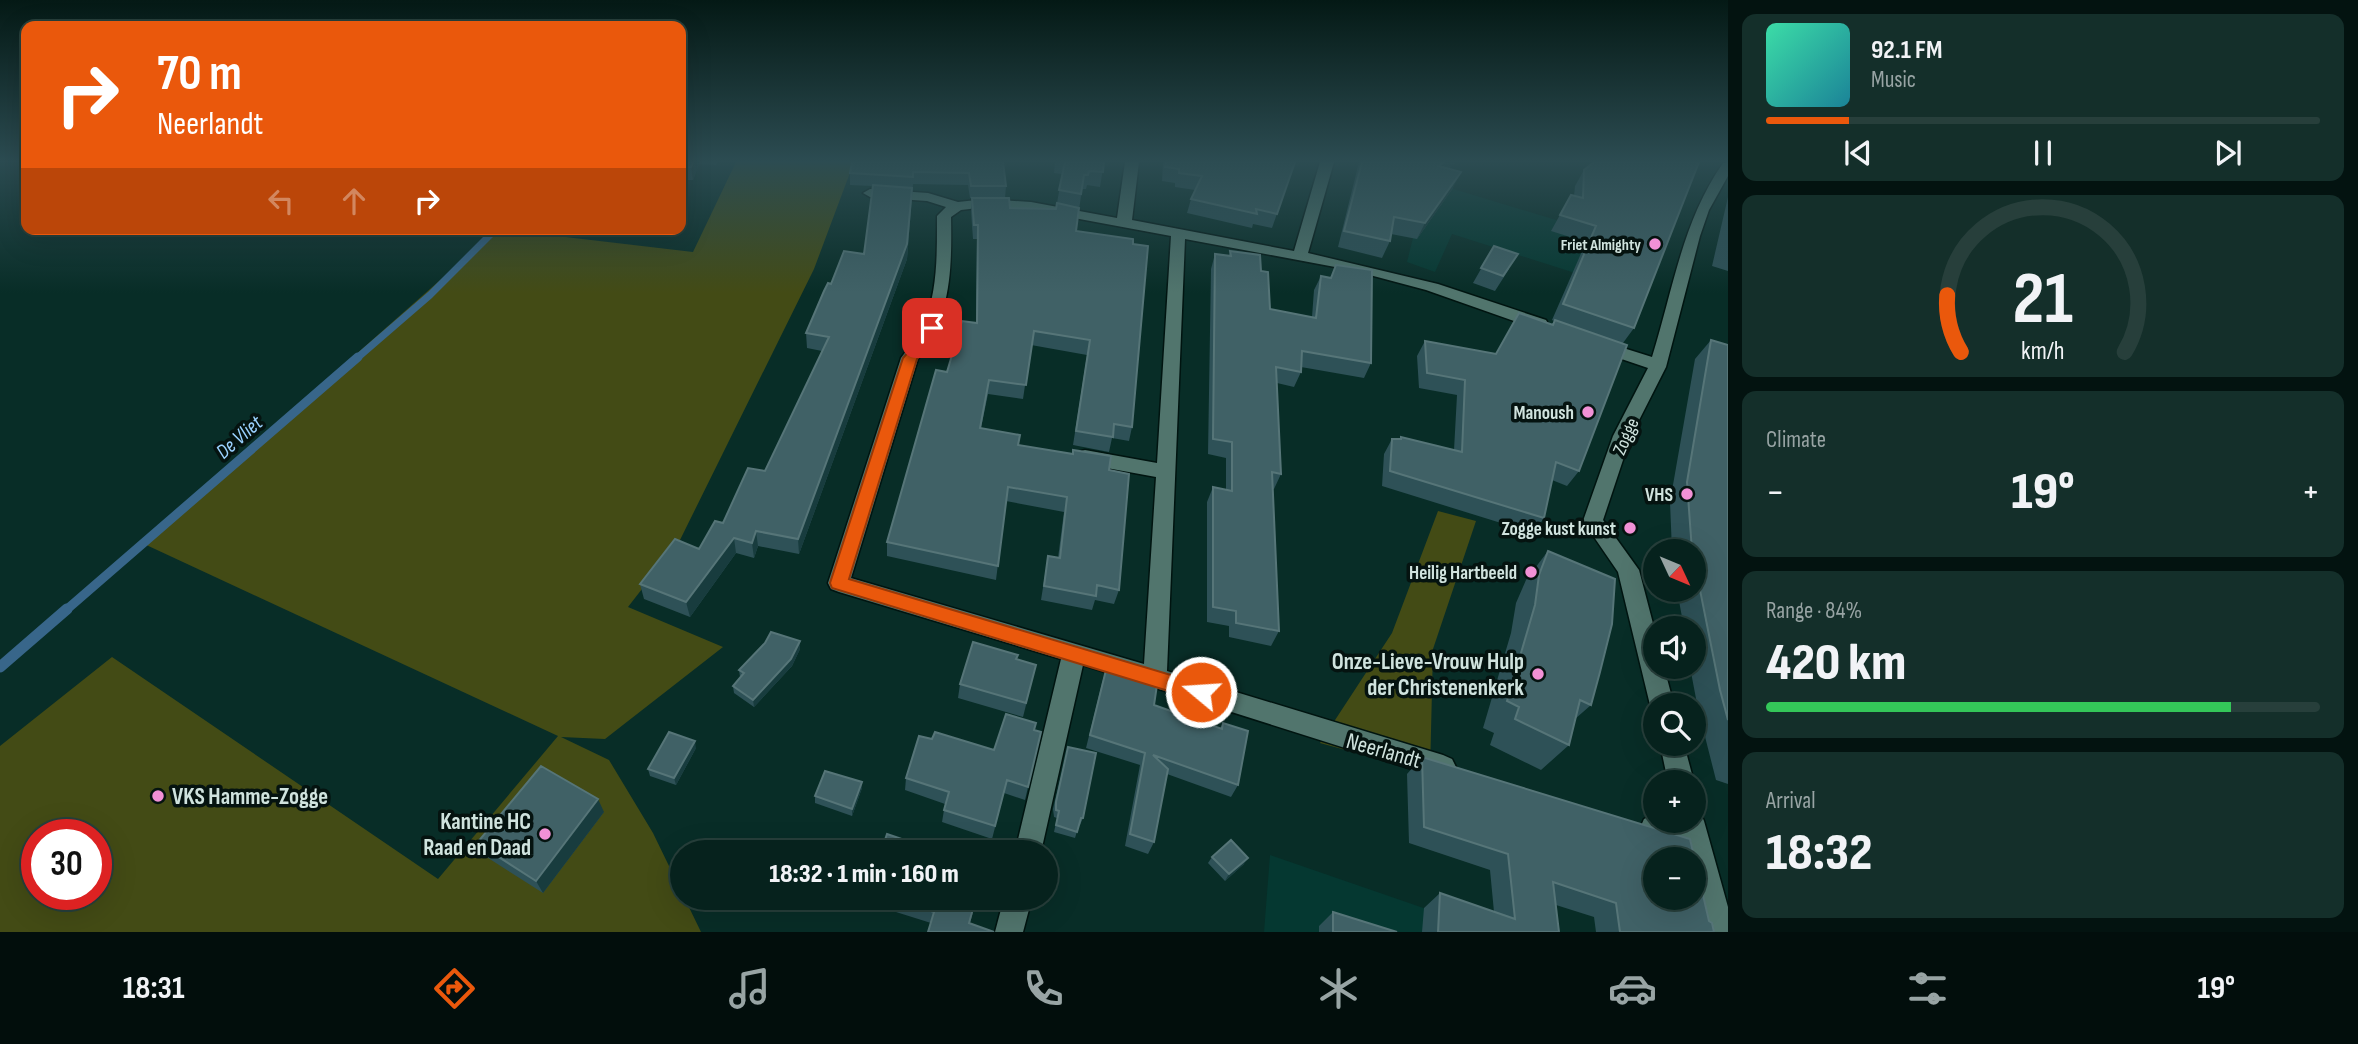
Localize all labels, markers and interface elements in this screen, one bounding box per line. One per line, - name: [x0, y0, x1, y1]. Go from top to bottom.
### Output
- text: 92.1 FM: [1871, 35, 1942, 66]
- text: 70 m: [157, 45, 242, 104]
- icon: right: [42, 49, 133, 140]
- text: Music: [1871, 66, 1916, 94]
- text: Neerlandt: [157, 105, 263, 144]
- icon: previous: [1839, 134, 1877, 172]
- icon: pause: [2024, 134, 2062, 172]
- icon: next: [2209, 134, 2247, 172]
- icon: left: [262, 182, 300, 220]
- icon: ahead: [335, 182, 373, 220]
- icon: right: [408, 182, 446, 220]
- place label: Friet Almighty: [1561, 236, 1641, 255]
- marker: Friet Almighty: [1647, 236, 1663, 252]
- text: 21: [2013, 256, 2073, 344]
- pin: [902, 298, 962, 358]
- icon: arrive: [913, 309, 951, 347]
- text: km/h: [2021, 335, 2065, 366]
- place label: Manoush: [1513, 402, 1574, 425]
- marker: Manoush: [1580, 404, 1596, 420]
- water label: De Vliet: [211, 410, 268, 464]
- street label: Zogge: [1608, 415, 1645, 459]
- text: Climate: [1766, 426, 1826, 454]
- text: 19°: [2011, 461, 2075, 524]
- text: −: [1766, 470, 1785, 515]
- text: +: [2301, 470, 2320, 515]
- place label: VHS: [1645, 484, 1673, 507]
- marker: VHS: [1679, 486, 1695, 502]
- place label: Zogge kust kunst: [1501, 518, 1616, 541]
- marker: Zogge kust kunst: [1622, 520, 1638, 536]
- north arrow: [1643, 539, 1706, 602]
- map controls: [1643, 539, 1706, 910]
- place label: Heilig Hartbeeld: [1409, 562, 1517, 585]
- marker: Heilig Hartbeeld: [1523, 564, 1539, 580]
- text: Range · 84%: [1766, 597, 1862, 625]
- button: sound: [1643, 616, 1706, 679]
- text: 420 km: [1766, 632, 1906, 695]
- place label: Onze-Lieve-Vrouw Hulp der Christenenkerk: [1332, 648, 1524, 702]
- position arrow: [1164, 655, 1238, 729]
- marker: Onze-Lieve-Vrouw Hulp der Christenenkerk: [1530, 666, 1546, 682]
- button: search: [1643, 693, 1706, 756]
- street label: Neerlandt: [1343, 727, 1424, 775]
- button: +: [1643, 770, 1706, 833]
- place label: VKS Hamme-Zogge: [172, 783, 328, 811]
- text: Arrival: [1766, 787, 1815, 815]
- marker: VKS Hamme-Zogge: [150, 788, 166, 804]
- place label: Kantine HC Raad en Daad: [423, 808, 531, 862]
- speed limit sign: 30: [21, 819, 112, 910]
- text: 18:32: [1766, 822, 1872, 885]
- marker: Kantine HC Raad en Daad: [537, 826, 553, 842]
- button: −: [1643, 847, 1706, 910]
- text: 18:32 · 1 min · 160 m: [769, 859, 959, 890]
- icon: directions: [430, 964, 479, 1013]
- icon: music: [725, 964, 774, 1013]
- icon: phone: [1019, 964, 1068, 1013]
- icon: climate: [1314, 964, 1363, 1013]
- icon: car: [1608, 964, 1657, 1013]
- icon: filters: [1903, 964, 1952, 1013]
- text: 18:31: [123, 969, 184, 1008]
- text: 19°: [2197, 969, 2235, 1008]

